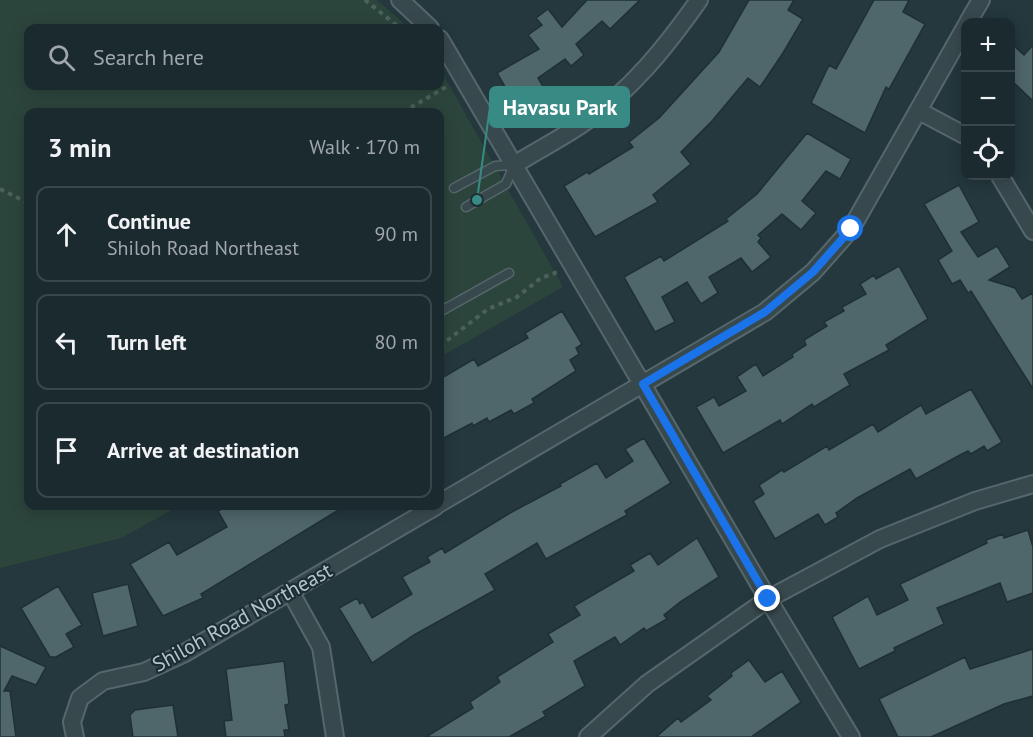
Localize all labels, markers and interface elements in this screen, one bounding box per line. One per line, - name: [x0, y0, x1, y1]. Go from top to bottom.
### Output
- map controls: [961, 18, 1015, 180]
- button: +: [961, 18, 1015, 72]
- search box: [24, 24, 444, 90]
- icon: search: [45, 41, 78, 74]
- text: Search here: [93, 43, 204, 71]
- button: −: [961, 72, 1015, 126]
- callout: Havasu Park: [490, 87, 629, 127]
- text: Havasu Park: [503, 93, 618, 121]
- button: locate: [961, 126, 1015, 180]
- text: 3 min: [48, 131, 111, 164]
- text: Walk · 170 m: [309, 134, 420, 160]
- text: Continue: [107, 207, 191, 235]
- route start: [837, 215, 863, 241]
- icon: ahead: [50, 218, 83, 251]
- text: 90 m: [375, 221, 418, 247]
- text: Shiloh Road Northeast: [107, 235, 299, 261]
- icon: left: [50, 326, 83, 359]
- text: Turn left: [107, 328, 187, 356]
- text: 80 m: [375, 329, 418, 355]
- icon: arrive: [50, 434, 83, 467]
- text: Arrive at destination: [107, 436, 299, 464]
- street label: Shiloh Road Northeast: [147, 556, 337, 678]
- route end: [754, 585, 780, 611]

